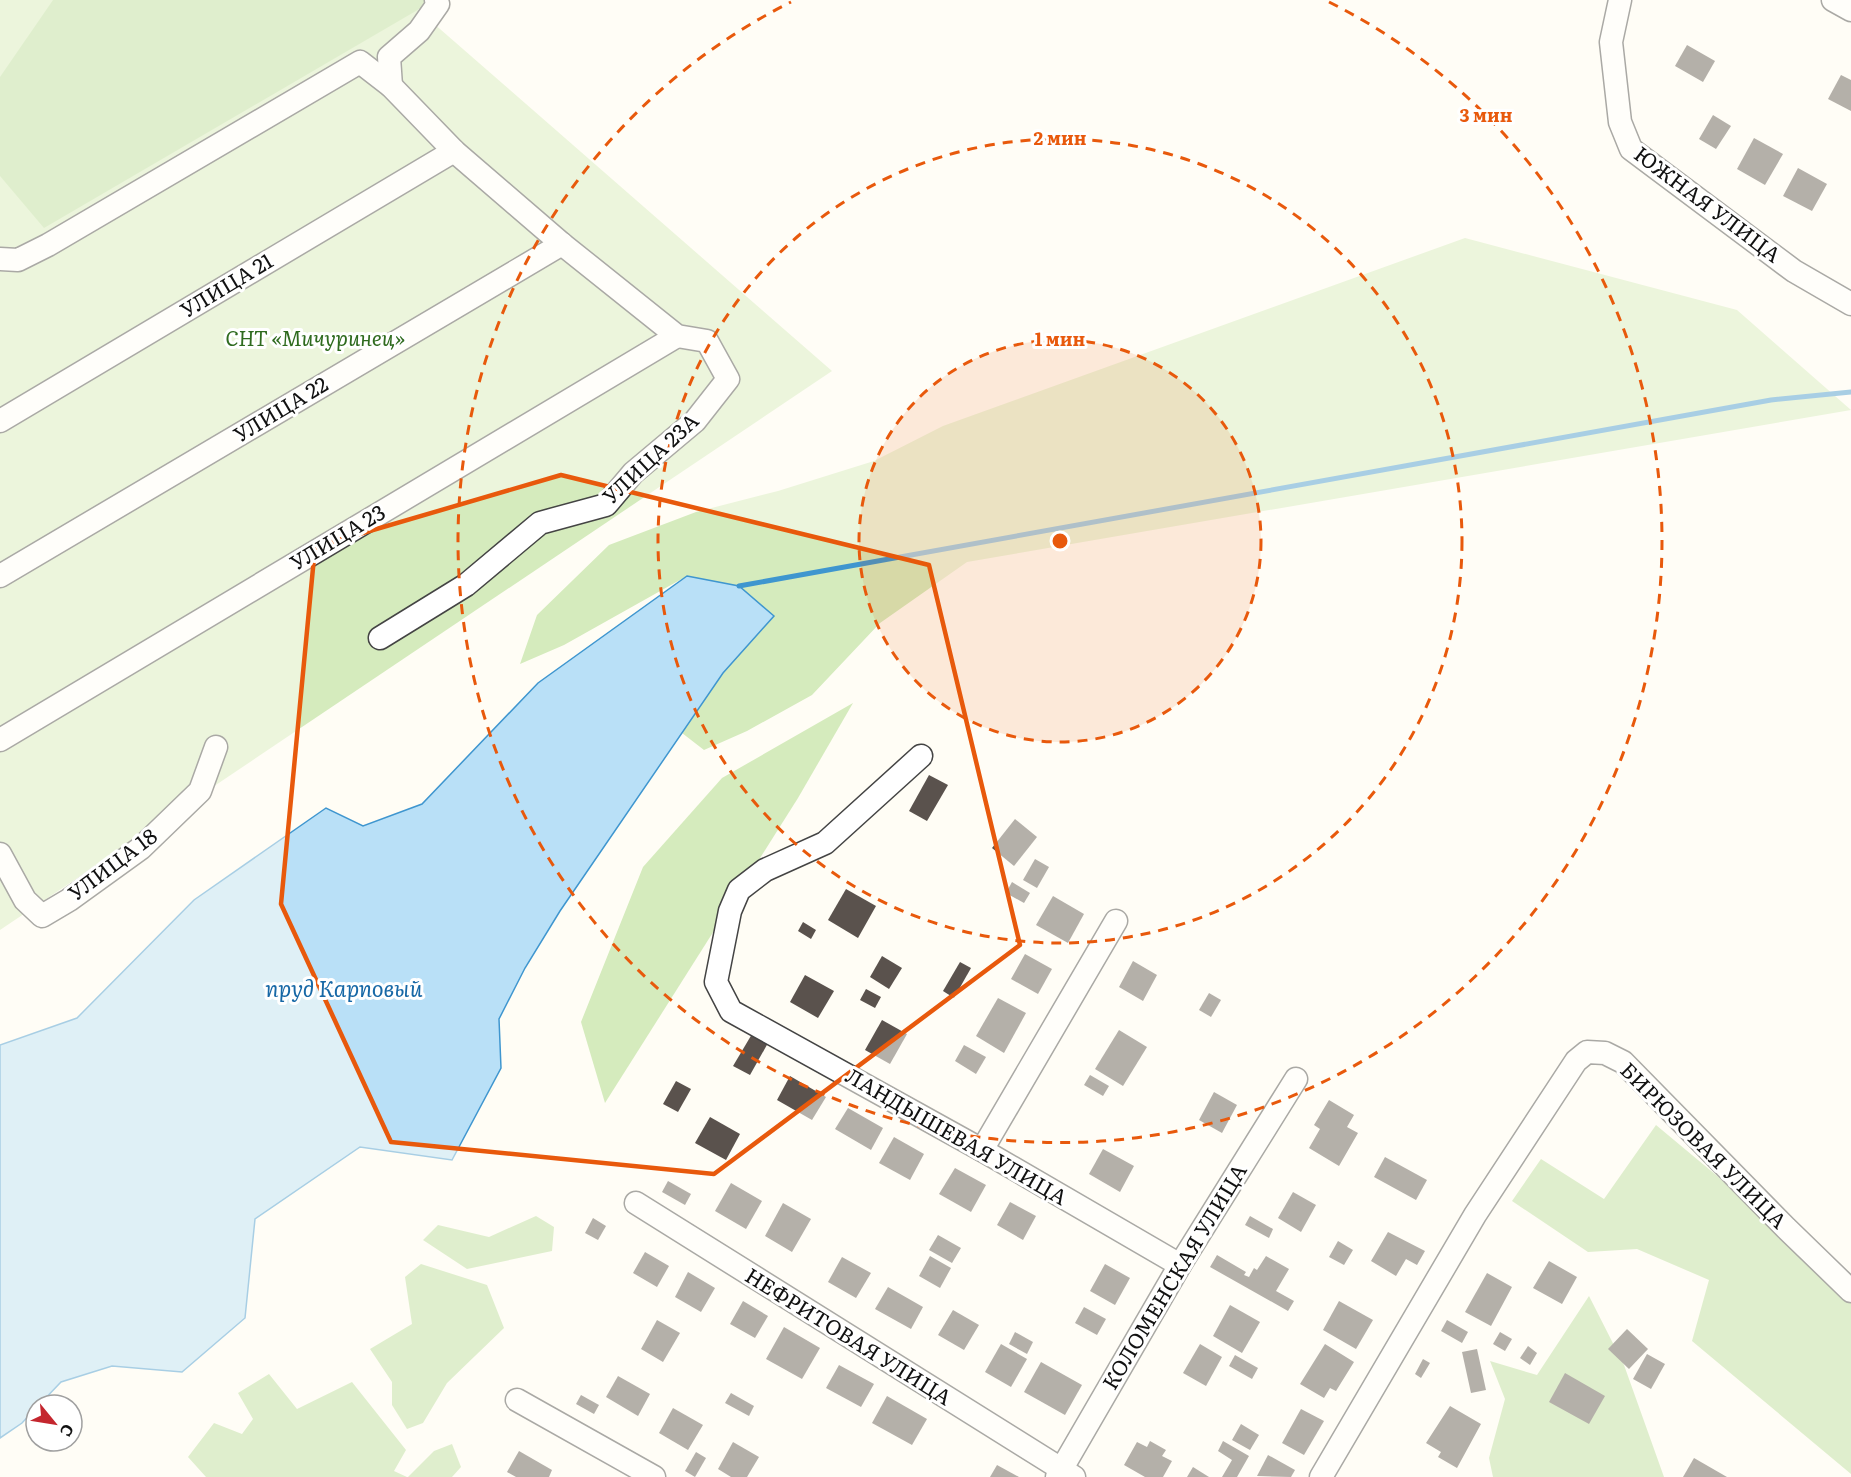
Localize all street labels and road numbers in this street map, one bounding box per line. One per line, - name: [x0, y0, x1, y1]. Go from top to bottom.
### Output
- street label: ЮЖНАЯ УЛИЦА: [1629, 137, 1789, 269]
- street label: УЛИЦА 21: [173, 244, 278, 324]
- street label: УЛИЦА 22: [226, 367, 333, 448]
- street label: УЛИЦА 23А: [594, 404, 705, 510]
- street label: УЛИЦА 23: [283, 495, 390, 577]
- street label: УЛИЦА 18: [60, 819, 163, 907]
- street label: БИРЮЗОВАЯ УЛИЦА: [1614, 1054, 1795, 1235]
- street label: ЛАНДЫШЕВАЯ УЛИЦА: [841, 1059, 1074, 1211]
- street label: КОЛОМЕНСКАЯ УЛИЦА: [1093, 1156, 1253, 1394]
- street label: НЕФРИТОВАЯ УЛИЦА: [740, 1259, 959, 1412]

